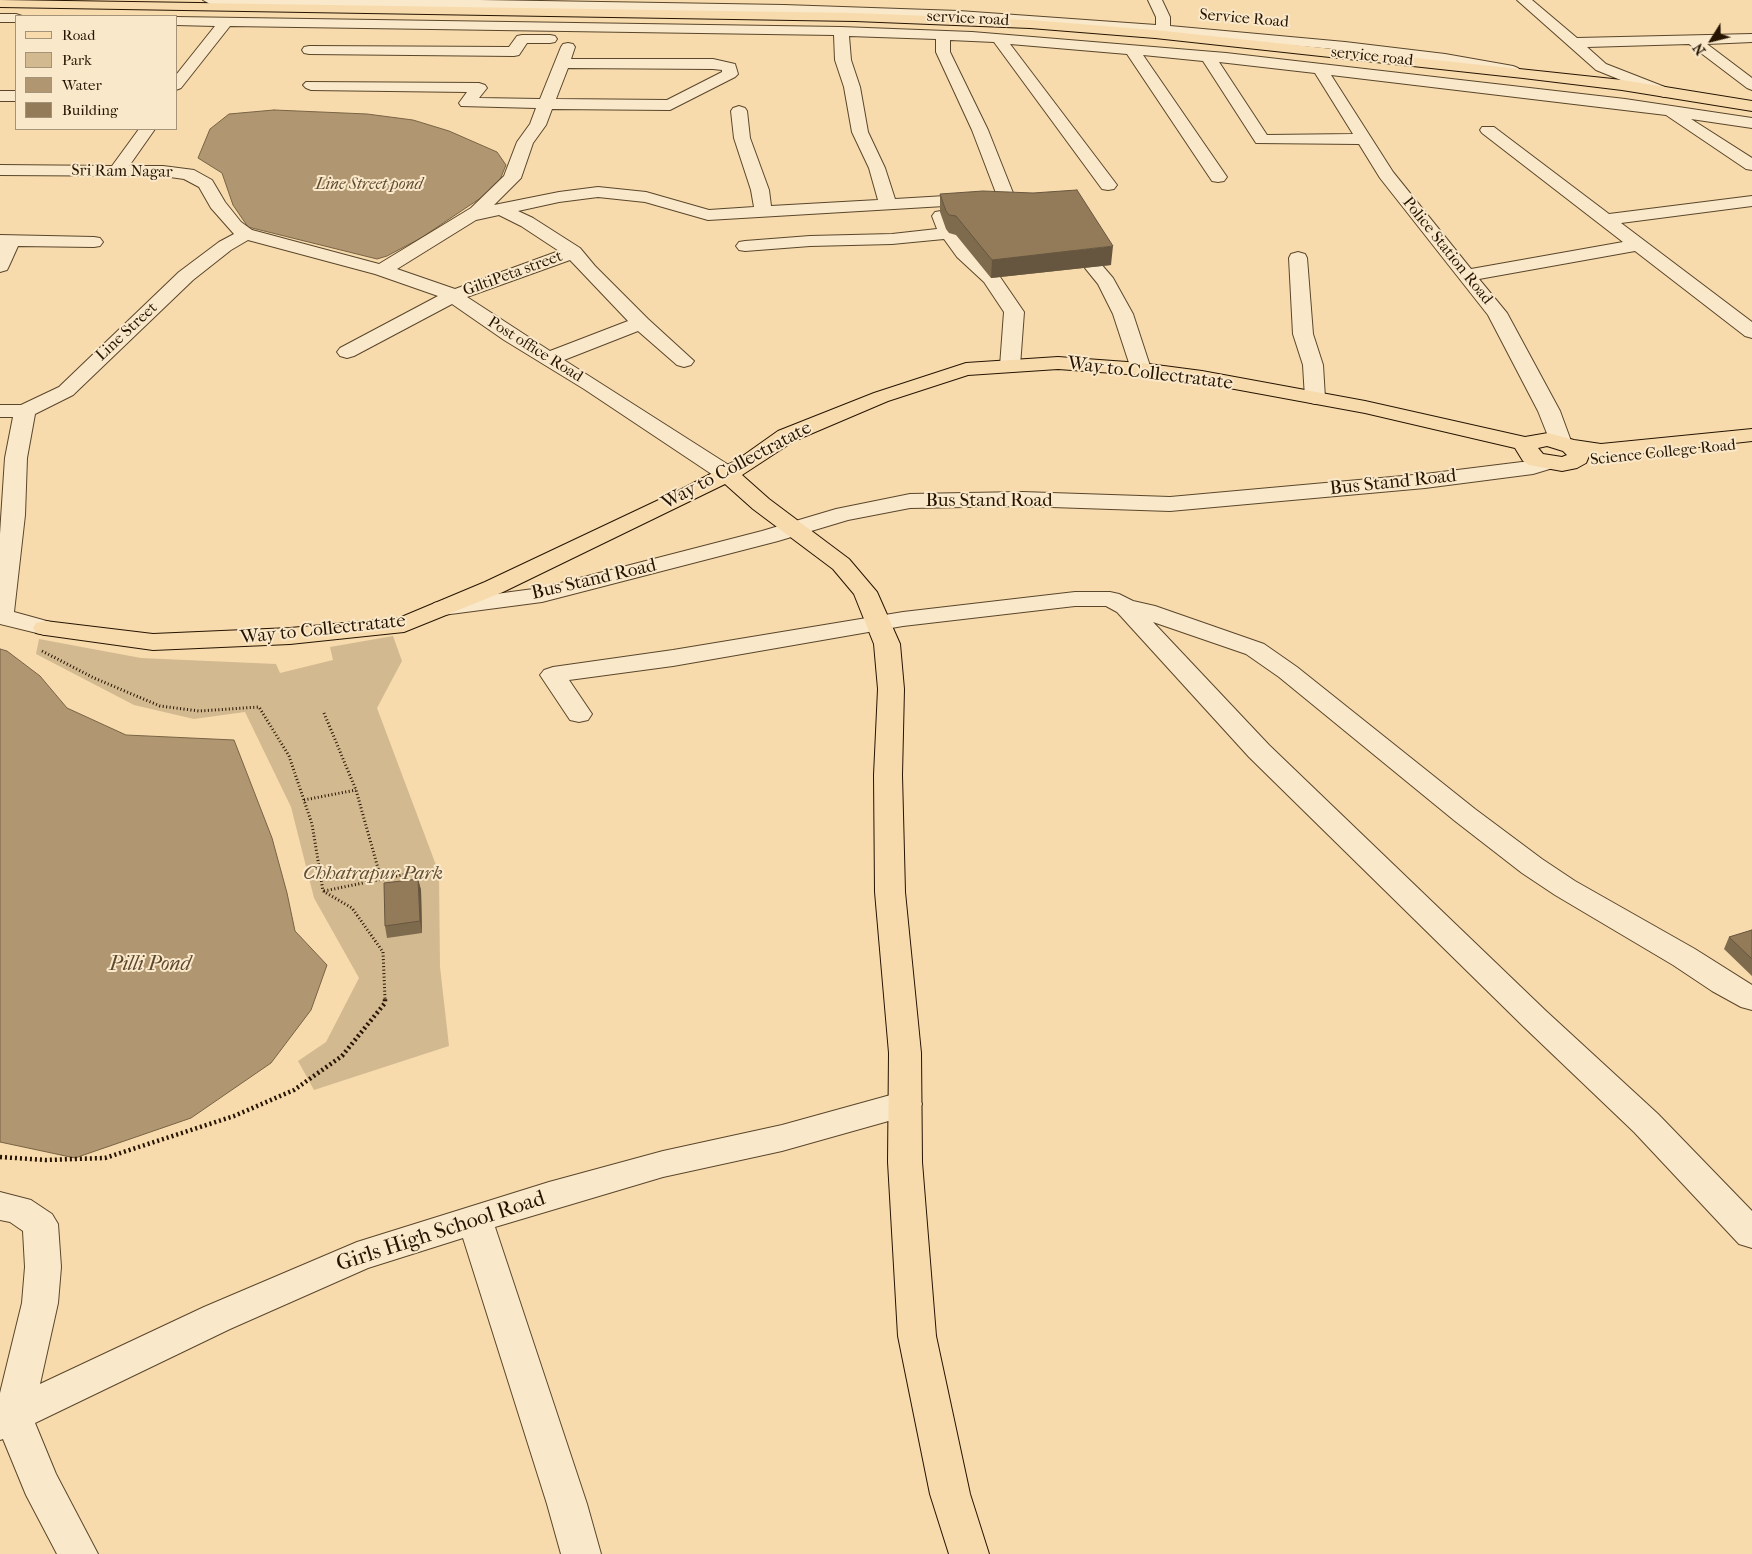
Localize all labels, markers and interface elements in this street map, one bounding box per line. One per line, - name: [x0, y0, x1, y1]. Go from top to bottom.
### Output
- street label: Service Road: [1199, 6, 1289, 32]
- street label: service road: [926, 7, 1010, 31]
- legend: [15, 15, 178, 130]
- north arrow: [1687, 15, 1737, 65]
- text: Road: [62, 26, 95, 44]
- text: N: [1689, 40, 1709, 58]
- street label: service road: [1330, 43, 1414, 71]
- text: Park: [62, 51, 92, 69]
- text: Water: [62, 76, 102, 94]
- text: Building: [62, 101, 118, 119]
- street label: Sri Ram Nagar: [71, 162, 173, 182]
- water label: Line Street pond: [316, 175, 422, 195]
- street label: Police Station Road: [1398, 193, 1496, 309]
- street label: GiltiPeta street: [461, 247, 565, 301]
- street label: Line Street: [92, 299, 162, 365]
- street label: Post office Road: [484, 313, 586, 387]
- street label: Way to Collectratate: [1066, 353, 1234, 395]
- street label: Way to Collectratate: [658, 417, 816, 515]
- street label: Science College Road: [1589, 436, 1737, 470]
- street label: Bus Stand Road: [1329, 465, 1457, 501]
- street label: Bus Stand Road: [925, 490, 1053, 512]
- street label: Bus Stand Road: [529, 555, 659, 605]
- street label: Way to Collectratate: [239, 610, 407, 650]
- park label: Chhatrapur Park: [303, 863, 443, 885]
- water label: Pilli Pond: [109, 953, 191, 977]
- street label: Girls High School Road: [333, 1186, 549, 1278]

